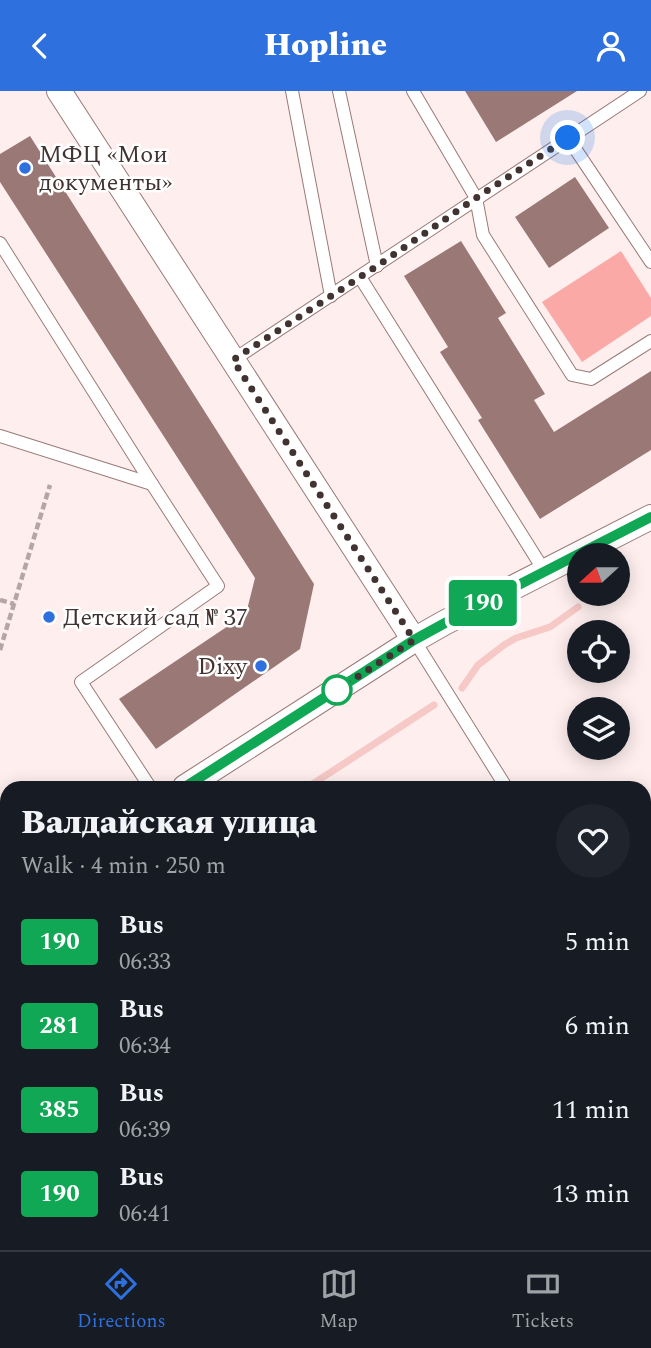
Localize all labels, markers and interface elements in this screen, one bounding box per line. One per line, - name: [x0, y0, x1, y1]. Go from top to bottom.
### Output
- text: Hopline: [264, 21, 387, 70]
- icon: back: [21, 27, 59, 65]
- icon: person: [592, 27, 630, 65]
- your location: [550, 120, 585, 155]
- place label: МФЦ «Мои документы»: [39, 137, 172, 201]
- marker: МФЦ «Мои документы»: [17, 160, 33, 176]
- north arrow: [567, 543, 630, 605]
- map controls: [567, 543, 630, 760]
- line badge: 190: [443, 580, 523, 626]
- text: 190: [463, 585, 503, 621]
- place label: Детский сад № 37: [63, 600, 248, 636]
- marker: Детский сад № 37: [41, 609, 57, 625]
- button: locate: [567, 620, 630, 683]
- place label: Dixy: [197, 649, 248, 685]
- marker: Dixy: [253, 658, 269, 674]
- unlabelled marker: [322, 675, 352, 705]
- button: layers: [567, 697, 630, 760]
- text: Валдайская улица: [21, 798, 317, 848]
- button: heart: [556, 804, 630, 878]
- text: Walk · 4 min · 250 m: [21, 849, 226, 884]
- text: Bus: [119, 905, 164, 945]
- text: 5 min: [565, 922, 630, 962]
- text: 190: [39, 924, 80, 960]
- text: 06:33: [119, 945, 171, 980]
- text: Bus: [119, 989, 164, 1029]
- text: 6 min: [565, 1006, 630, 1046]
- text: 281: [39, 1008, 80, 1044]
- text: 06:34: [119, 1029, 171, 1064]
- text: Bus: [119, 1073, 164, 1113]
- text: 11 min: [552, 1090, 630, 1130]
- text: 385: [39, 1092, 80, 1128]
- text: 06:39: [119, 1113, 171, 1148]
- text: Bus: [119, 1157, 164, 1197]
- text: 13 min: [552, 1174, 630, 1214]
- text: 190: [39, 1176, 80, 1212]
- text: 06:41: [119, 1197, 171, 1232]
- tab: Directions: [77, 1265, 166, 1336]
- tab: Map: [320, 1265, 358, 1336]
- tab: Tickets: [512, 1265, 574, 1336]

